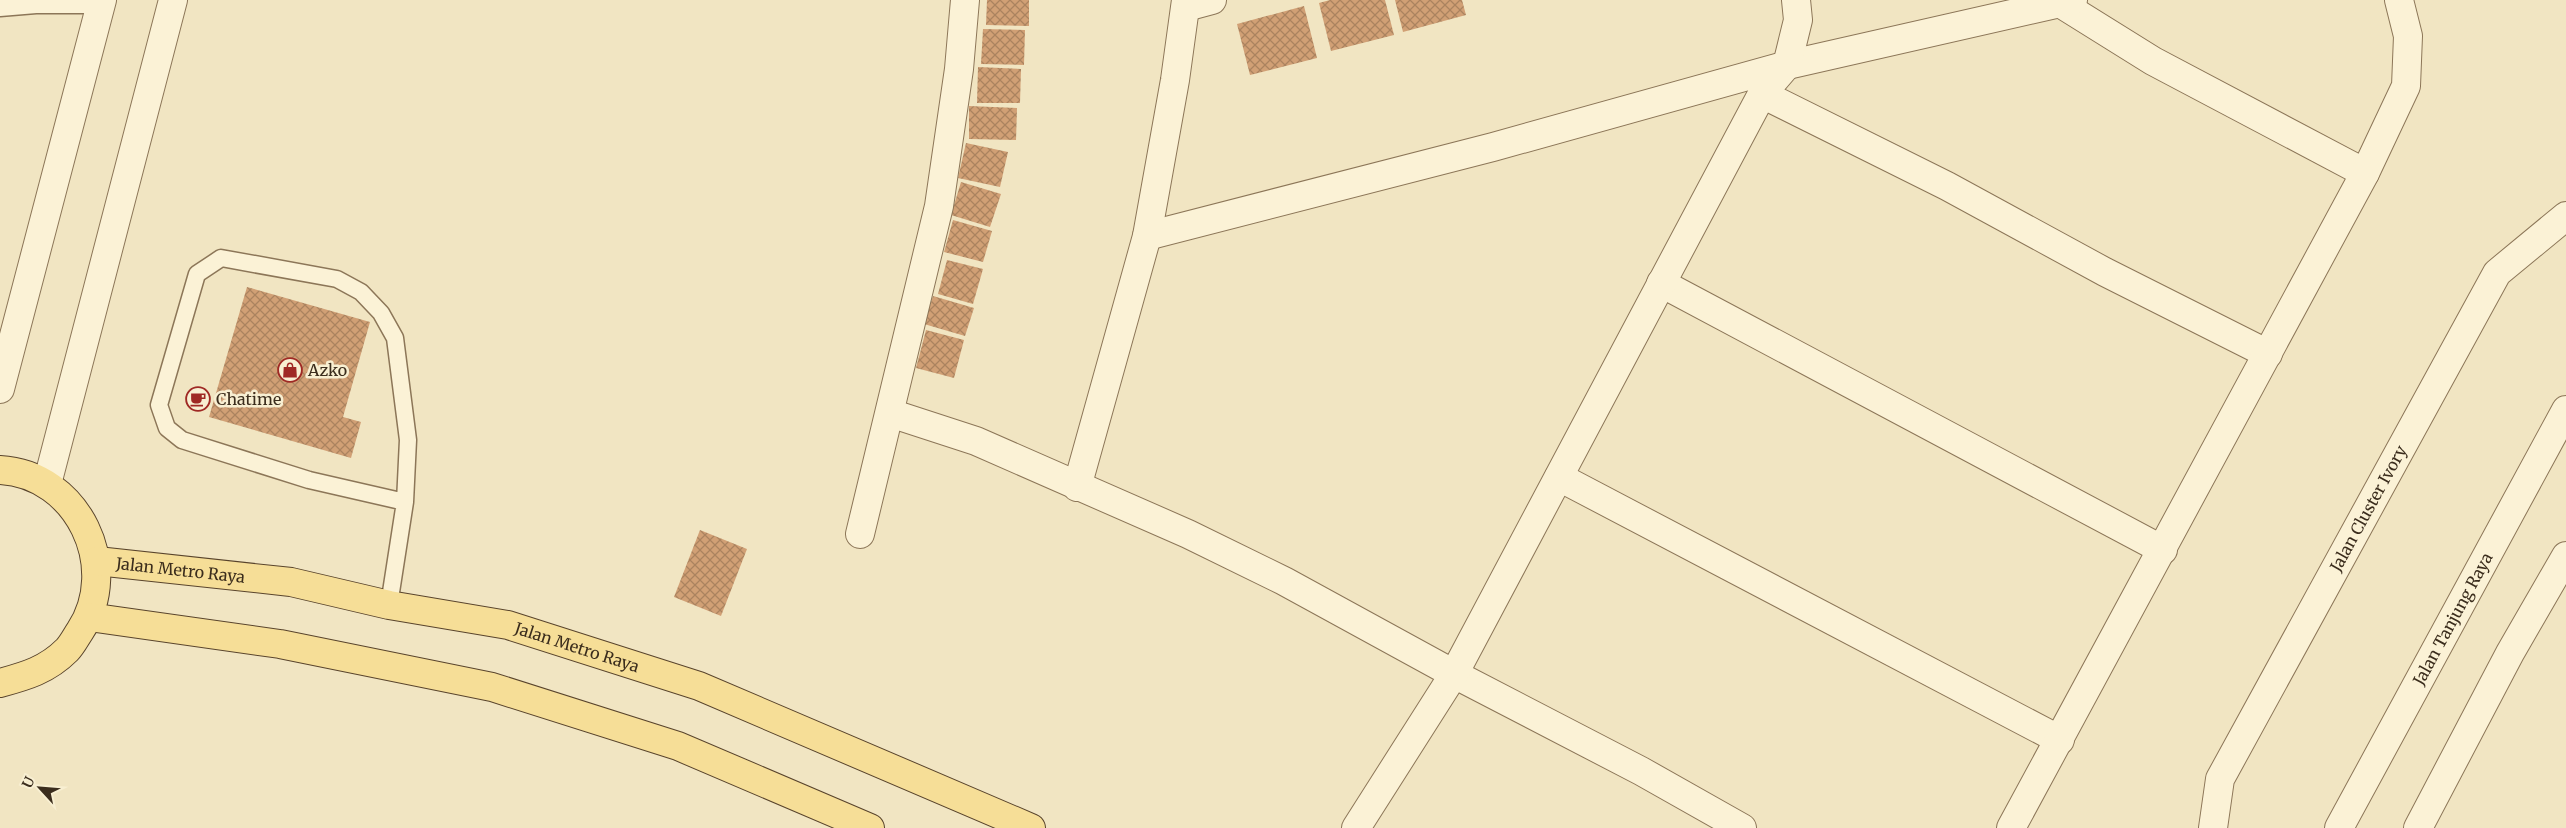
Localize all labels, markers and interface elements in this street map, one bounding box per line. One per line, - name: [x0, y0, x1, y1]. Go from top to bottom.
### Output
- shop icon: Azko: [277, 357, 303, 383]
- place label: Azko: [307, 360, 347, 380]
- cafe icon: Chatime: [185, 386, 211, 412]
- place label: Chatime: [216, 389, 281, 409]
- street label: Jalan Cluster Ivory: [2325, 441, 2411, 576]
- street label: Jalan Tanjung Raya: [2408, 549, 2497, 689]
- street label: Jalan Metro Raya: [114, 553, 246, 587]
- street label: Jalan Metro Raya: [511, 618, 642, 676]
- north arrow: [15, 763, 65, 813]
- text: U: [18, 773, 39, 791]

